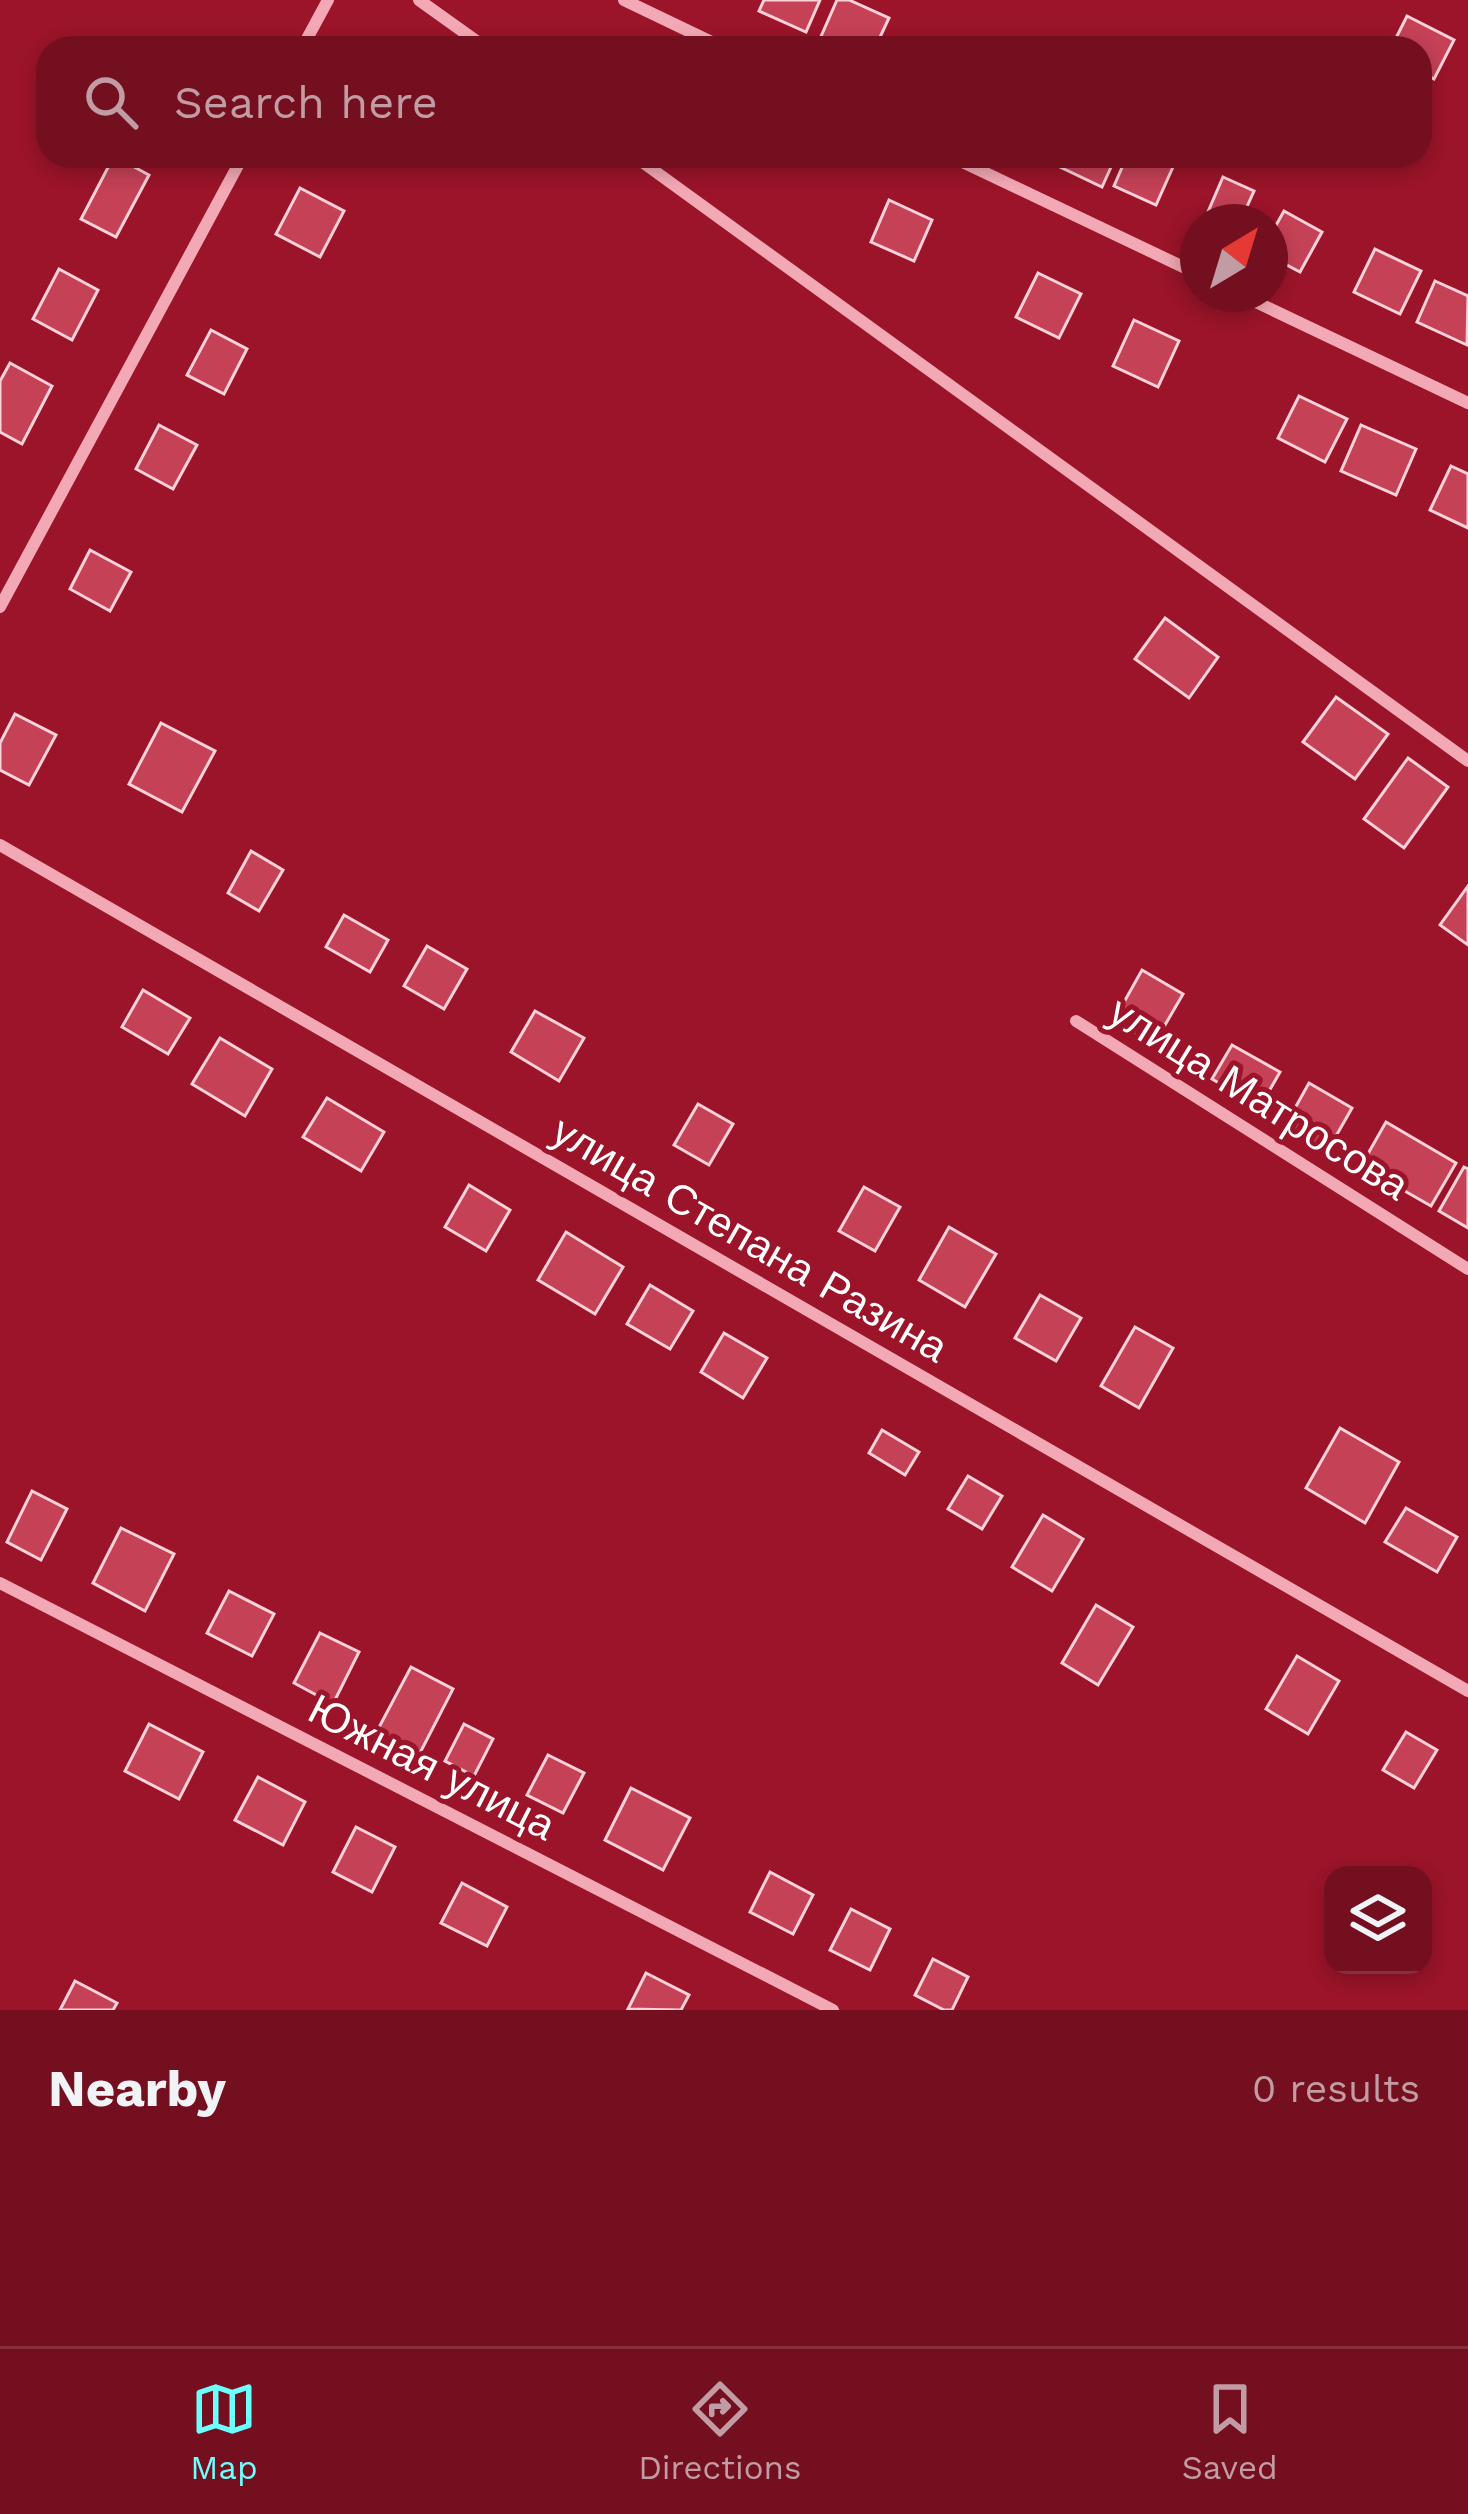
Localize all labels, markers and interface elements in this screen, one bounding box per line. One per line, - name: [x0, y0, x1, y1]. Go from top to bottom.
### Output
- search box: [36, 36, 1432, 168]
- icon: search: [78, 69, 144, 135]
- text: Search here: [174, 76, 438, 129]
- north arrow: [1180, 204, 1288, 312]
- street label: улица Матросова: [1100, 986, 1418, 1210]
- street label: улица Степана Разина: [544, 1106, 957, 1373]
- street label: Южная улица: [301, 1684, 564, 1850]
- map controls: [1324, 1866, 1432, 1974]
- button: layers: [1324, 1866, 1432, 1974]
- text: Nearby: [48, 2059, 226, 2118]
- text: 0 results: [1252, 2066, 1420, 2111]
- tab: Map: [190, 2376, 258, 2487]
- tab: Directions: [638, 2376, 801, 2487]
- tab: Saved: [1182, 2376, 1278, 2487]

